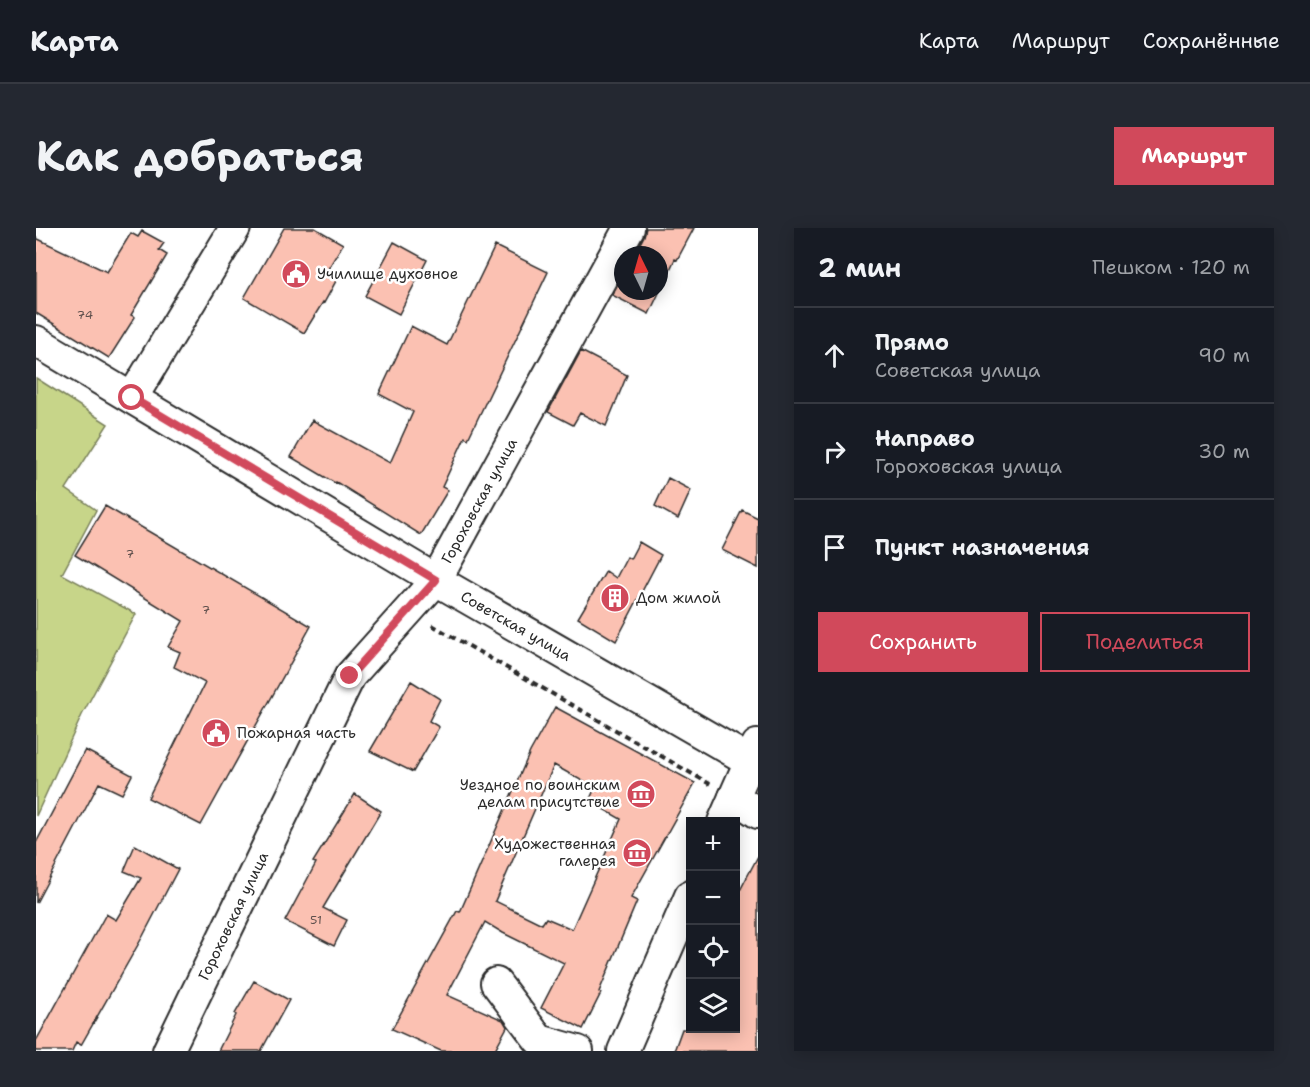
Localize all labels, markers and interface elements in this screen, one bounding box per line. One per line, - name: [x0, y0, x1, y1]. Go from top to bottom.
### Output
- text: Карта: [30, 22, 119, 60]
- text: Карта: [919, 27, 979, 55]
- text: Маршрут: [1012, 27, 1110, 55]
- text: Сохранённые: [1143, 27, 1280, 55]
- button: Маршрут: [1114, 127, 1274, 185]
- text: Как добраться: [36, 128, 364, 184]
- north arrow: [614, 246, 668, 300]
- text: 2 мин: [818, 250, 901, 285]
- text: Пешком · 120 m: [1092, 254, 1250, 280]
- public building icon: Училище духовное: [280, 258, 312, 290]
- place label: Училище духовное: [317, 264, 458, 284]
- house number: 74: [77, 307, 93, 323]
- text: Прямо: [875, 328, 949, 357]
- icon: ahead: [818, 339, 851, 372]
- text: 90 m: [1198, 342, 1250, 368]
- text: Советская улица: [875, 357, 1040, 383]
- route start: [118, 384, 144, 410]
- text: Направо: [875, 424, 975, 453]
- street label: Гороховская улица: [437, 434, 522, 567]
- icon: right: [818, 435, 851, 468]
- text: 30 m: [1198, 438, 1250, 464]
- text: Гороховская улица: [875, 453, 1062, 479]
- icon: arrive: [818, 531, 851, 564]
- text: Пункт назначения: [875, 533, 1089, 562]
- house number: 7: [126, 546, 134, 562]
- building icon: Дом жилой: [599, 582, 631, 614]
- street label: Советская улица: [457, 586, 575, 666]
- place label: Дом жилой: [636, 588, 721, 608]
- house number: 7: [202, 602, 210, 618]
- button: Сохранить: [818, 612, 1028, 672]
- button: Поделиться: [1040, 612, 1250, 672]
- route end: [336, 662, 362, 688]
- public building icon: Пожарная часть: [200, 717, 232, 749]
- place label: Пожарная часть: [237, 723, 356, 743]
- place label: Уездное по воинским делам присутствие: [460, 775, 620, 812]
- museum icon: Уездное по воинским делам присутствие: [625, 778, 657, 810]
- map controls: [686, 817, 740, 1033]
- button: +: [686, 817, 740, 871]
- place label: Художественная галерея: [494, 834, 616, 871]
- museum icon: Художественная галерея: [621, 837, 653, 869]
- street label: Гороховская улица: [194, 848, 273, 984]
- button: −: [686, 871, 740, 925]
- house number: 51: [310, 912, 322, 928]
- button: locate: [686, 925, 740, 979]
- button: layers: [686, 979, 740, 1033]

